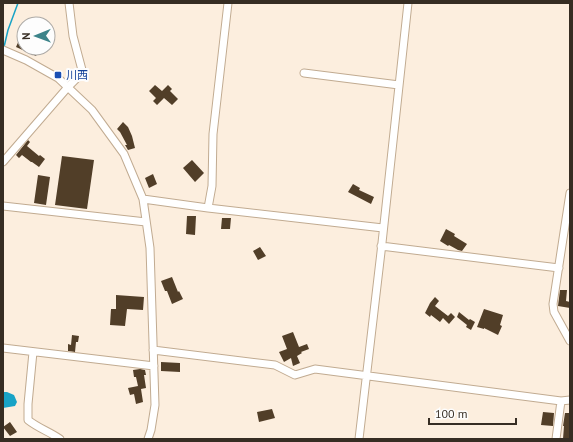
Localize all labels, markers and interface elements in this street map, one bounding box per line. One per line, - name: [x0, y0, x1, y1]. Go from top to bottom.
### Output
- north arrow: [16, 16, 56, 56]
- text: N: [19, 32, 33, 40]
- place label: 川西: [66, 68, 88, 82]
- marker: 川西: [53, 70, 63, 80]
- scale bar: [429, 400, 516, 426]
- text: 100 m: [435, 406, 468, 421]

